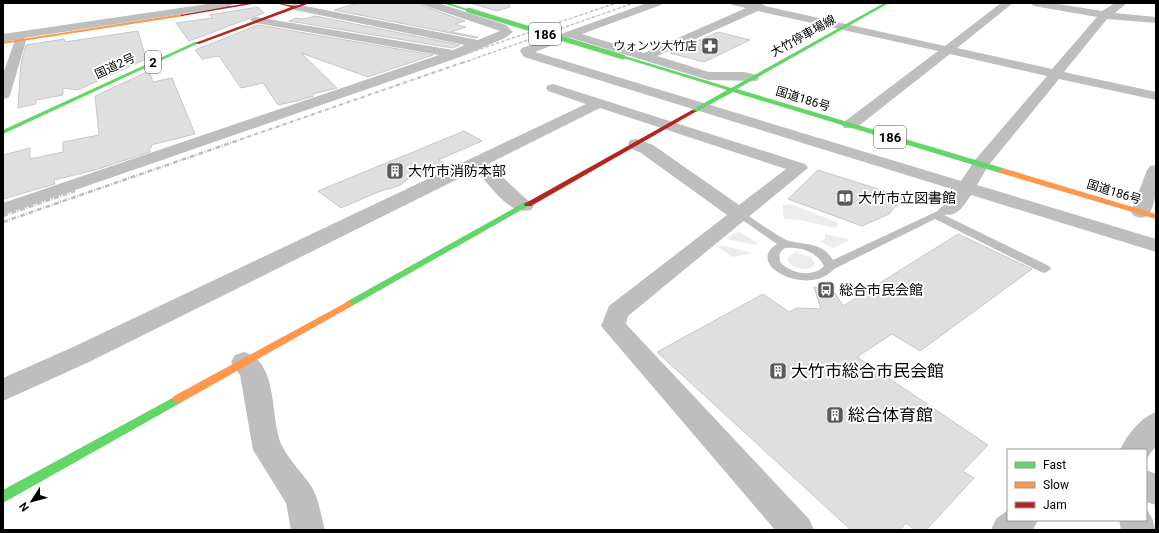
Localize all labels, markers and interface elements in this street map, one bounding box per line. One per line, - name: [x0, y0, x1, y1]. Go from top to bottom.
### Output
- street label: 大竹停車場線: [768, 12, 838, 60]
- road number: 186: [529, 23, 561, 45]
- pharmacy icon: ウォンツ大竹店: [700, 36, 720, 56]
- place label: ウォンツ大竹店: [613, 39, 697, 53]
- street label: 国道2号: [93, 51, 137, 81]
- road number: 2: [145, 51, 161, 73]
- street label: 国道186号: [774, 84, 832, 114]
- road number: 186: [874, 126, 906, 148]
- building icon: 大竹市消防本部: [385, 161, 405, 181]
- place label: 大竹市消防本部: [408, 163, 506, 179]
- street label: 国道186号: [1085, 177, 1143, 207]
- library icon: 大竹市立図書館: [835, 188, 855, 208]
- place label: 大竹市立図書館: [858, 190, 956, 206]
- bus stop icon: 総合市民会館: [816, 280, 836, 300]
- place label: 総合市民会館: [839, 282, 923, 298]
- building icon: 大竹市総合市民会館: [768, 361, 788, 381]
- place label: 大竹市総合市民会館: [791, 361, 944, 381]
- building icon: 総合体育館: [825, 405, 845, 425]
- place label: 総合体育館: [848, 405, 933, 425]
- legend: [1007, 449, 1147, 521]
- text: Fast: [1043, 458, 1066, 472]
- text: Slow: [1043, 478, 1069, 492]
- north arrow: [12, 481, 52, 521]
- text: Jam: [1043, 498, 1067, 512]
- text: N: [17, 499, 32, 514]

